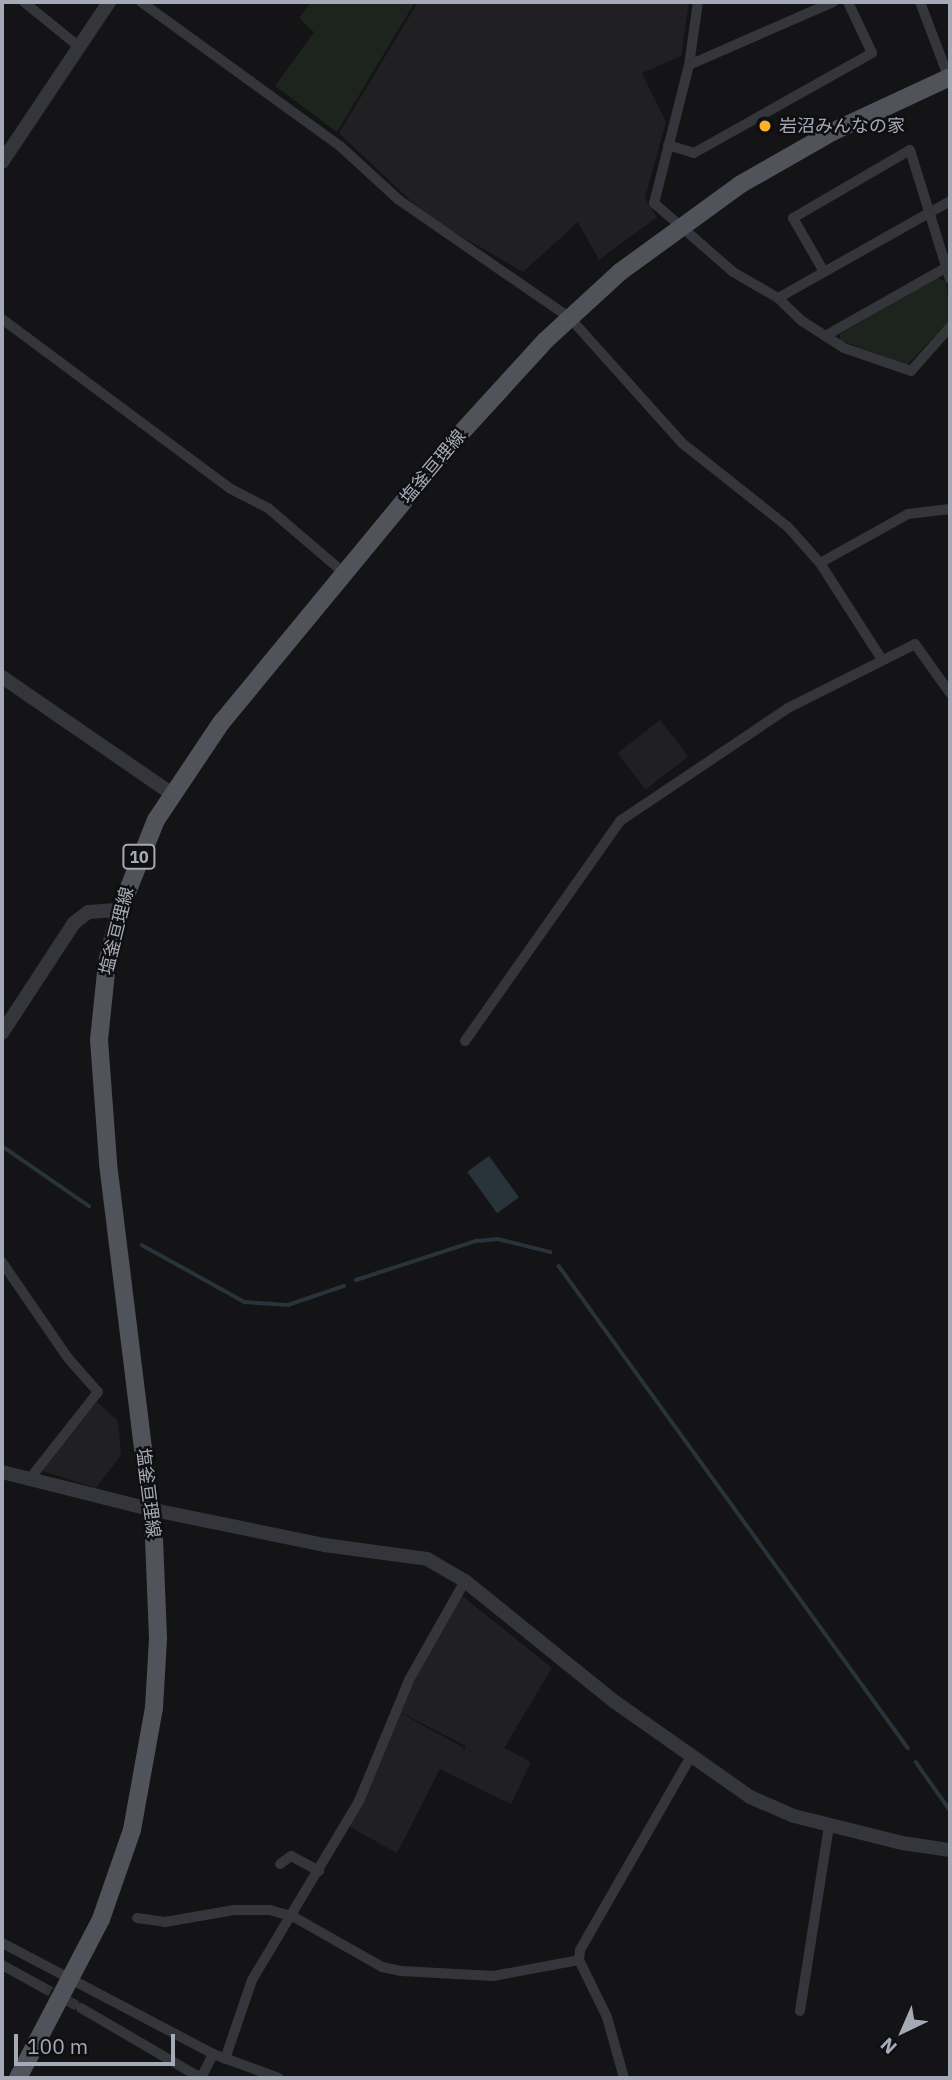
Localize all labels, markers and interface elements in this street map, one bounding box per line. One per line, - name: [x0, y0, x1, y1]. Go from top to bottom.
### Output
- place label: 岩沼みんなの家: [779, 115, 905, 137]
- marker: 岩沼みんなの家: [757, 118, 773, 134]
- street label: 塩釜亘理線: [396, 426, 470, 508]
- road number: 10: [122, 844, 156, 870]
- street label: 塩釜亘理線: [96, 885, 138, 977]
- street label: 塩釜亘理線: [132, 1447, 164, 1539]
- north arrow: [868, 1996, 938, 2066]
- scale bar: [18, 2021, 178, 2064]
- text: 100 m: [27, 2032, 88, 2060]
- text: N: [875, 2033, 902, 2060]

